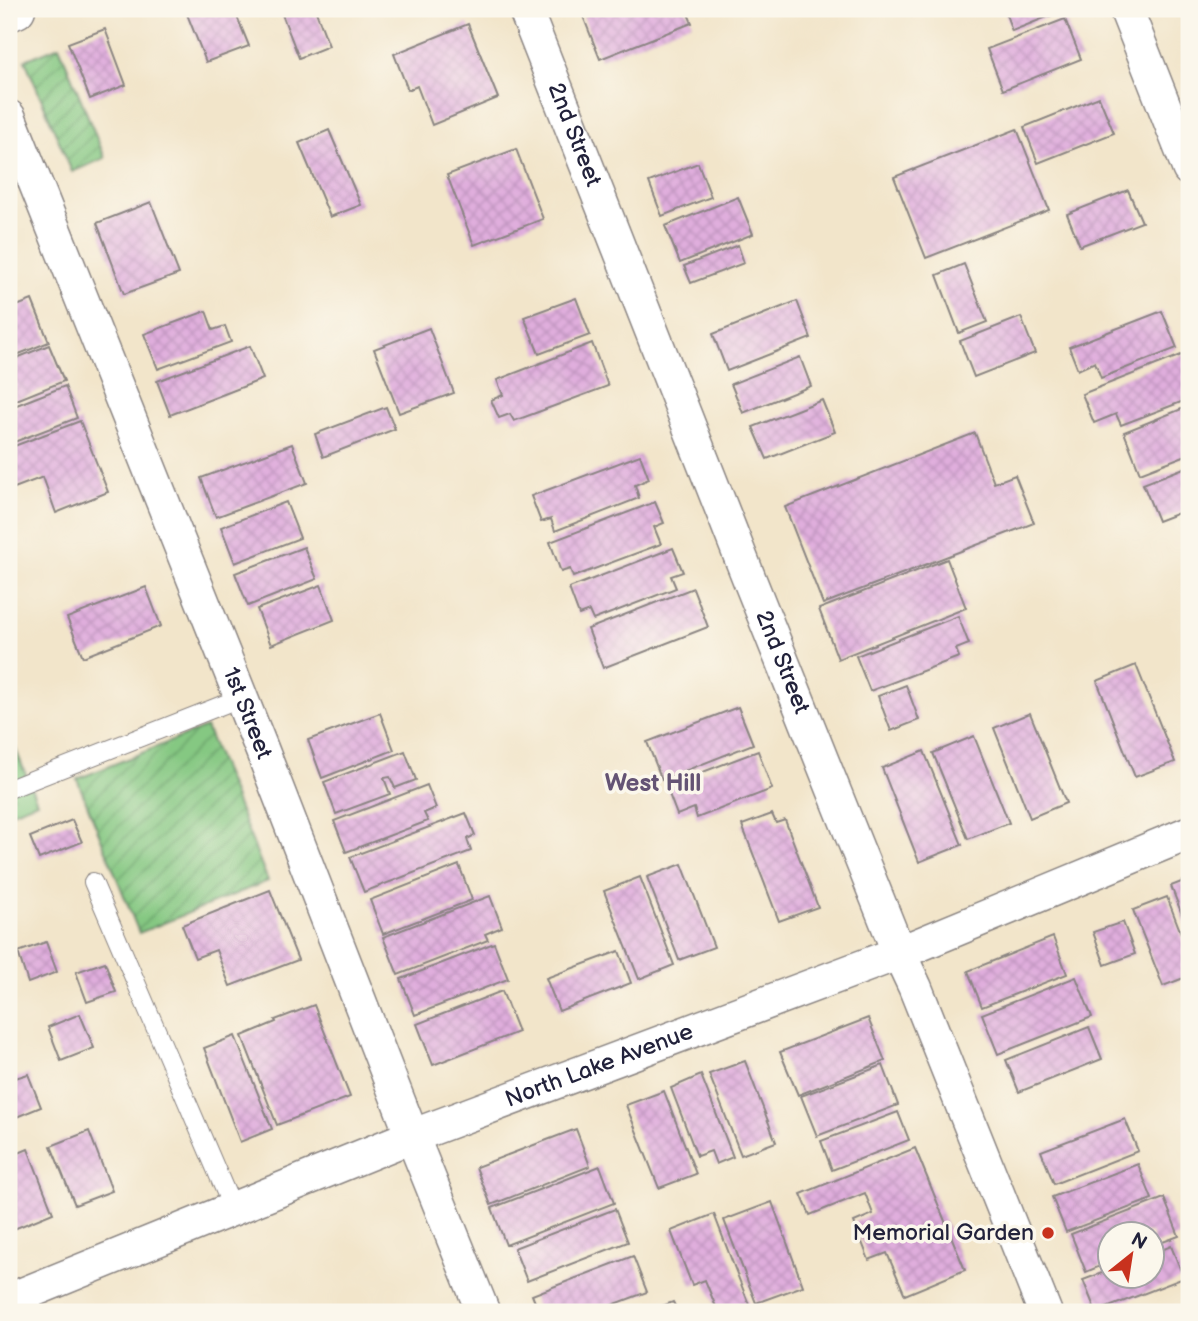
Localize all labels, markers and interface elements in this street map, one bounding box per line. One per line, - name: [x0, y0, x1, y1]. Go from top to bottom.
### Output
- street label: 2nd Street: [541, 79, 607, 190]
- street label: 2nd Street: [749, 606, 816, 718]
- street label: 1st Street: [216, 663, 278, 763]
- district label: West Hill: [605, 769, 701, 798]
- street label: North Lake Avenue: [501, 1018, 697, 1114]
- place label: Memorial Garden: [852, 1219, 1034, 1247]
- north arrow: [1096, 1220, 1166, 1290]
- marker: Memorial Garden: [1040, 1225, 1056, 1241]
- text: N: [1127, 1228, 1151, 1255]

